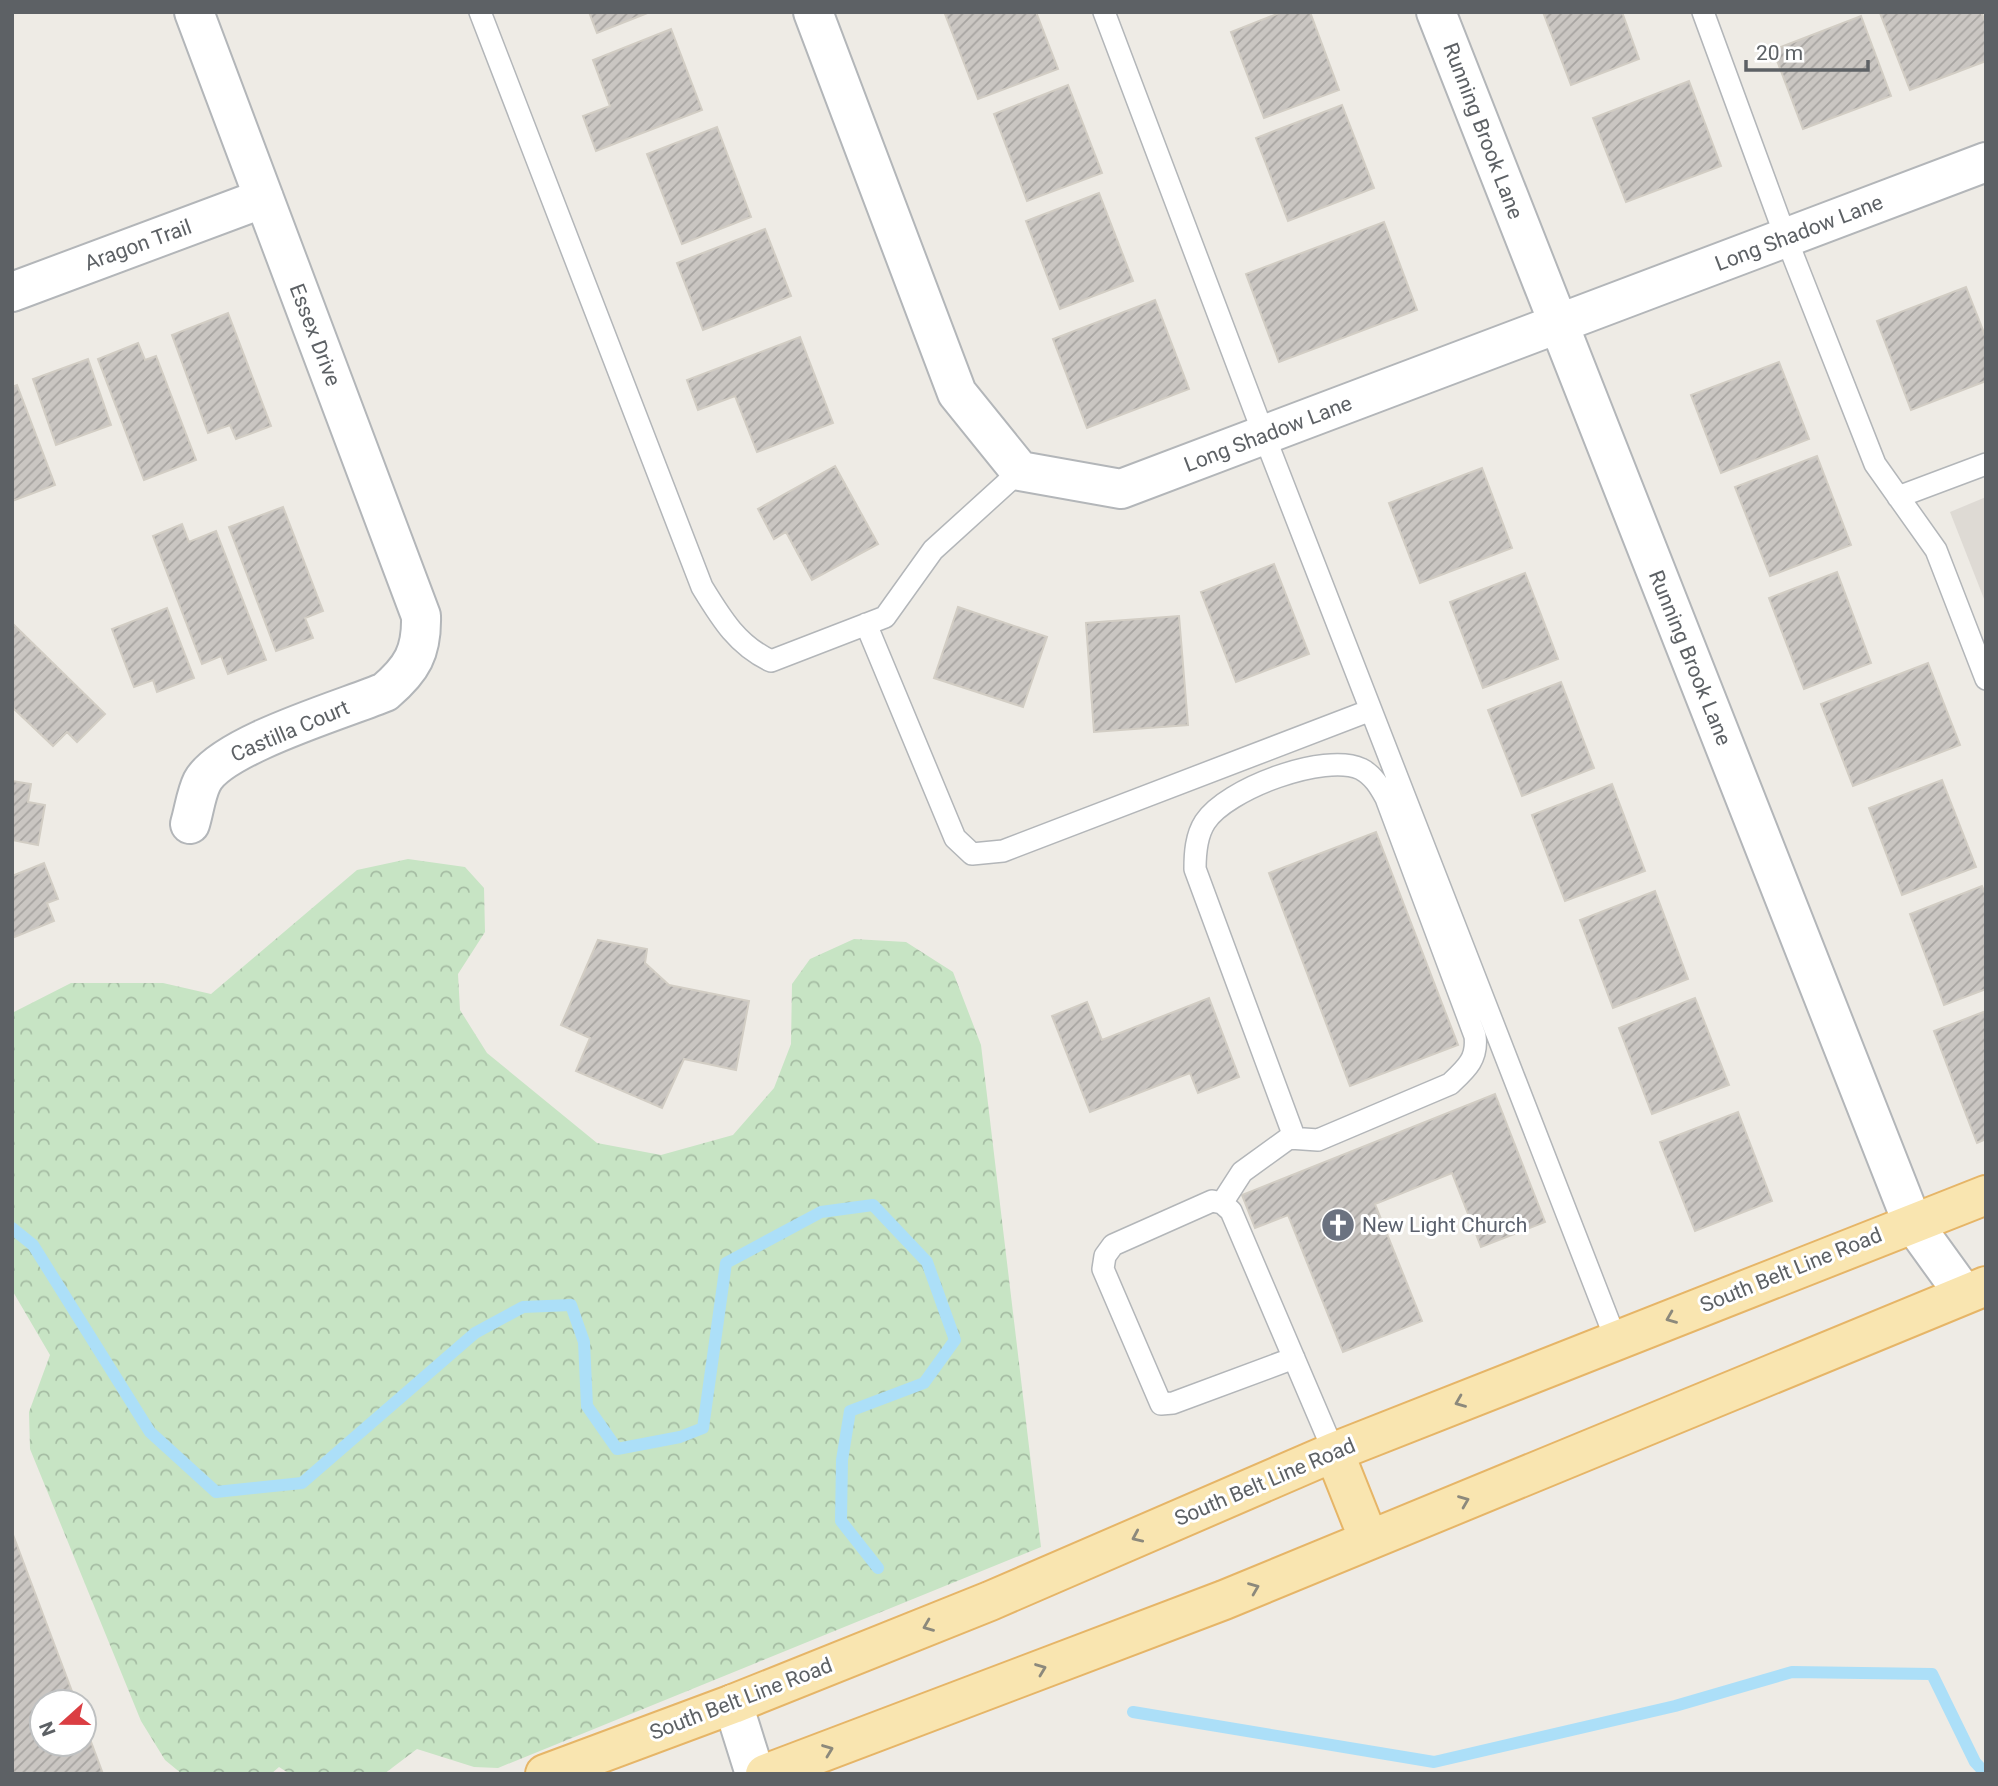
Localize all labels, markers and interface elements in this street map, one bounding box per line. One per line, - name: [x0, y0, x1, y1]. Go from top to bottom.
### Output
- scale bar: [1746, 28, 1868, 72]
- street label: Running Brook Lane: [1438, 40, 1528, 222]
- text: 20 m: [1756, 41, 1803, 65]
- street label: Long Shadow Lane: [1712, 190, 1886, 276]
- street label: Aragon Trail: [81, 215, 195, 275]
- street label: Essex Drive: [285, 280, 345, 390]
- street label: Long Shadow Lane: [1181, 391, 1355, 477]
- street label: Running Brook Lane: [1644, 567, 1736, 749]
- street label: Castilla Court: [227, 695, 353, 767]
- church icon: New Light Church: [1319, 1206, 1357, 1244]
- place label: New Light Church: [1362, 1213, 1527, 1237]
- street label: South Belt Line Road: [1697, 1223, 1885, 1317]
- one-way arrow: [1666, 1309, 1678, 1323]
- one-way arrow: [1454, 1393, 1466, 1407]
- street label: South Belt Line Road: [1171, 1433, 1359, 1531]
- one-way arrow: [1457, 1495, 1469, 1509]
- one-way arrow: [1132, 1529, 1144, 1543]
- one-way arrow: [1246, 1582, 1259, 1596]
- one-way arrow: [922, 1617, 934, 1631]
- street label: South Belt Line Road: [646, 1653, 836, 1745]
- one-way arrow: [1035, 1664, 1047, 1678]
- north arrow: [28, 1688, 98, 1758]
- text: N: [34, 1719, 61, 1739]
- one-way arrow: [822, 1744, 834, 1758]

